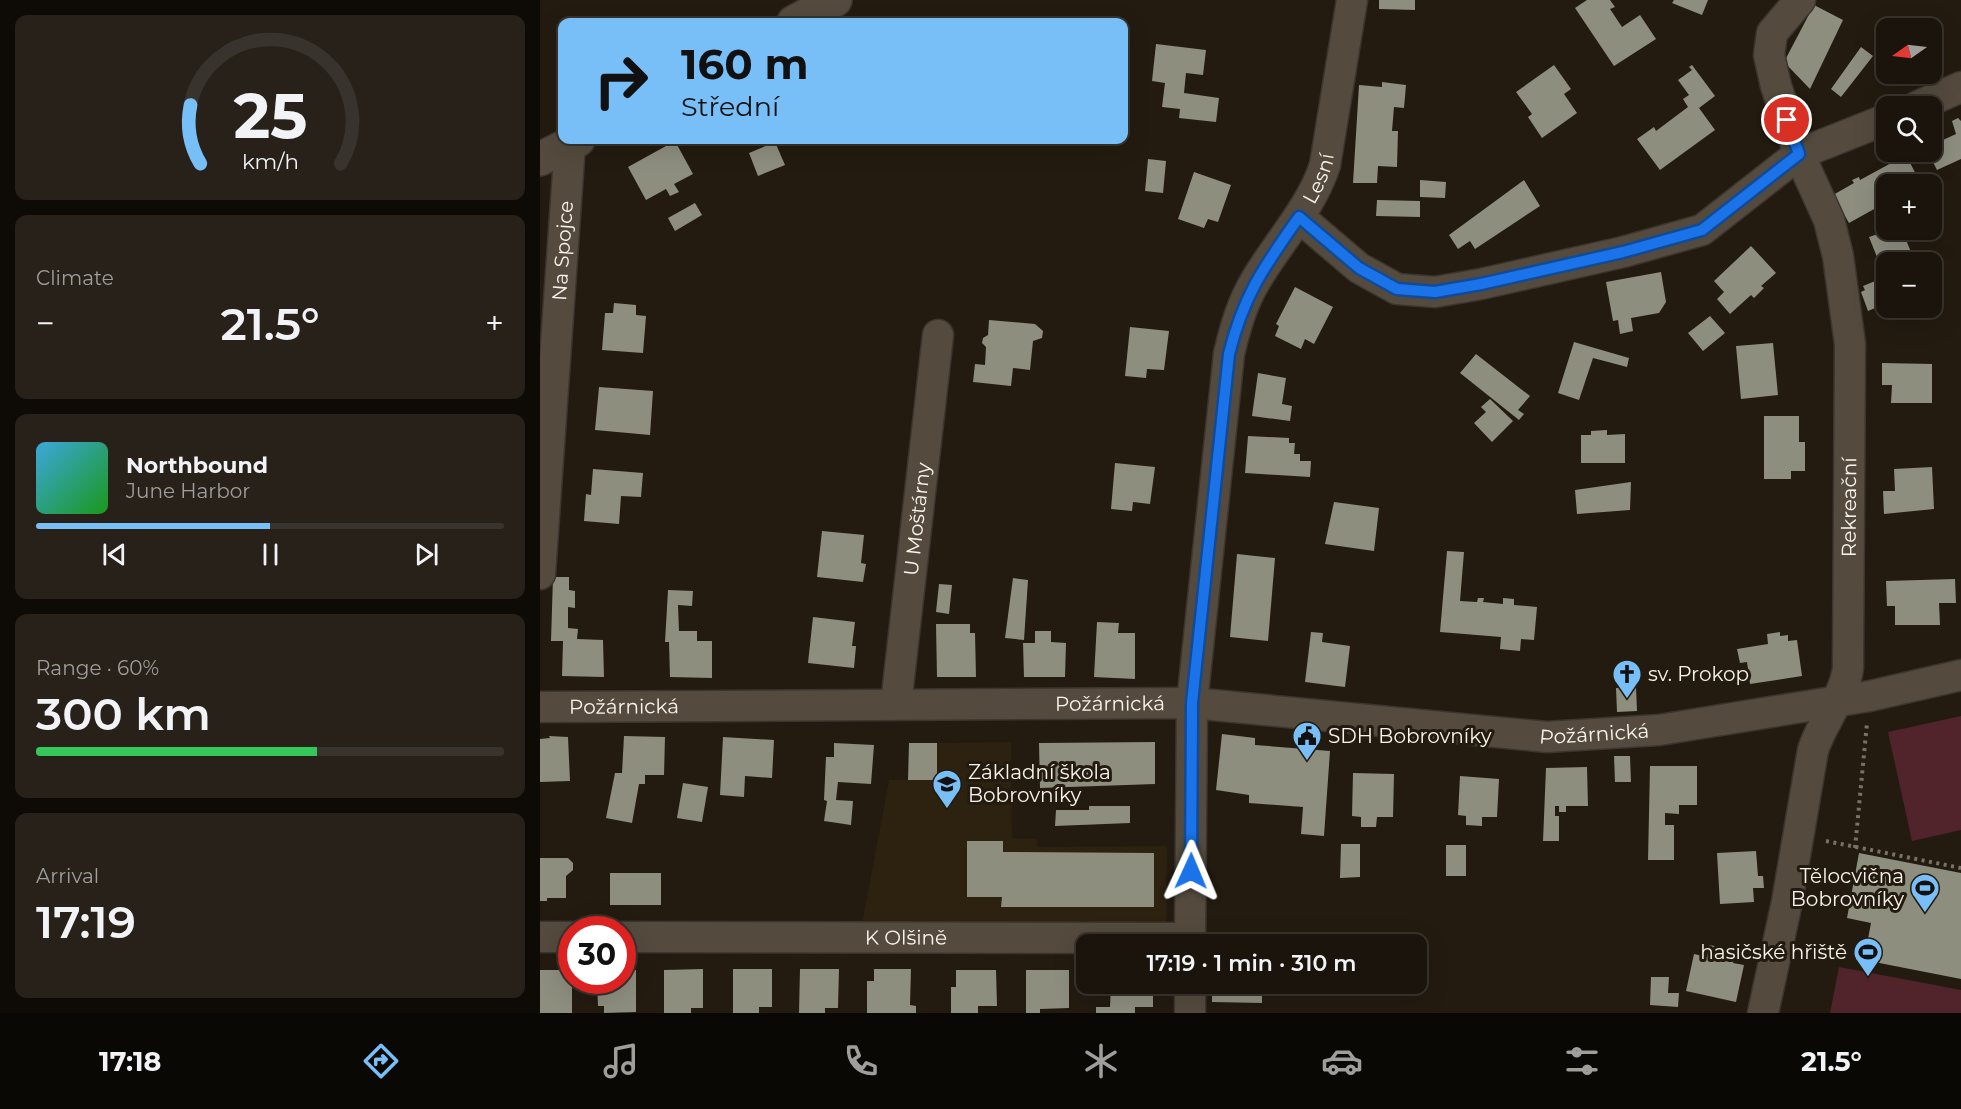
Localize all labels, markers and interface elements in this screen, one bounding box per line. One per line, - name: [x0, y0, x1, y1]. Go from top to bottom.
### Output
- north arrow: [1876, 18, 1942, 84]
- map controls: [1876, 18, 1942, 318]
- text: 160 m: [681, 38, 809, 90]
- icon: right: [582, 42, 660, 120]
- text: 25: [233, 78, 307, 154]
- text: Střední: [681, 90, 779, 123]
- pin: [1761, 94, 1812, 145]
- button: search: [1876, 96, 1942, 162]
- icon: arrive: [1770, 103, 1803, 136]
- text: km/h: [241, 149, 299, 175]
- street label: Lesní: [1298, 150, 1339, 208]
- button: +: [1876, 174, 1942, 240]
- street label: Na Spojce: [547, 200, 578, 302]
- button: −: [1876, 252, 1942, 318]
- text: Climate: [36, 266, 114, 290]
- text: 21.5°: [220, 296, 320, 351]
- text: −: [36, 303, 55, 343]
- text: +: [485, 303, 504, 343]
- text: Northbound: [126, 452, 268, 479]
- street label: Rekreační: [1837, 456, 1861, 557]
- street label: U Moštárny: [899, 461, 935, 577]
- text: June Harbor: [126, 479, 250, 503]
- icon: previous: [98, 538, 131, 571]
- icon: pause: [254, 538, 287, 571]
- icon: next: [410, 538, 443, 571]
- text: Range · 60%: [36, 656, 159, 680]
- church icon: sv. Prokop: [1611, 658, 1643, 700]
- place label: sv. Prokop: [1648, 662, 1749, 686]
- text: 300 km: [36, 686, 211, 741]
- street label: Požárnická: [1055, 691, 1165, 716]
- street label: Požárnická: [569, 694, 679, 719]
- street label: Požárnická: [1538, 719, 1650, 750]
- public building icon: SDH Bobrovníky: [1291, 720, 1323, 762]
- place label: SDH Bobrovníky: [1328, 724, 1492, 748]
- place label: Základní škola Bobrovníky: [968, 760, 1111, 807]
- school or university icon: Základní škola Bobrovníky: [931, 768, 963, 810]
- position arrow: [1159, 839, 1223, 903]
- text: Arrival: [36, 864, 99, 888]
- place label: Tělocvična Bobrovníky: [1791, 864, 1904, 911]
- sports icon: Tělocvična Bobrovníky: [1909, 872, 1941, 914]
- text: 17:19: [36, 894, 136, 949]
- speed limit sign: 30: [558, 916, 636, 994]
- street label: K Olšině: [865, 925, 947, 950]
- sports icon: hasičské hřiště: [1852, 936, 1884, 978]
- place label: hasičské hřiště: [1700, 940, 1847, 964]
- text: 17:19 · 1 min · 310 m: [1147, 950, 1356, 977]
- icon: directions: [360, 1040, 402, 1082]
- icon: music: [600, 1040, 642, 1082]
- icon: phone: [840, 1040, 882, 1082]
- icon: climate: [1080, 1040, 1122, 1082]
- icon: car: [1321, 1040, 1363, 1082]
- icon: filters: [1561, 1040, 1603, 1082]
- text: 17:18: [99, 1045, 161, 1078]
- text: 21.5°: [1801, 1045, 1862, 1078]

